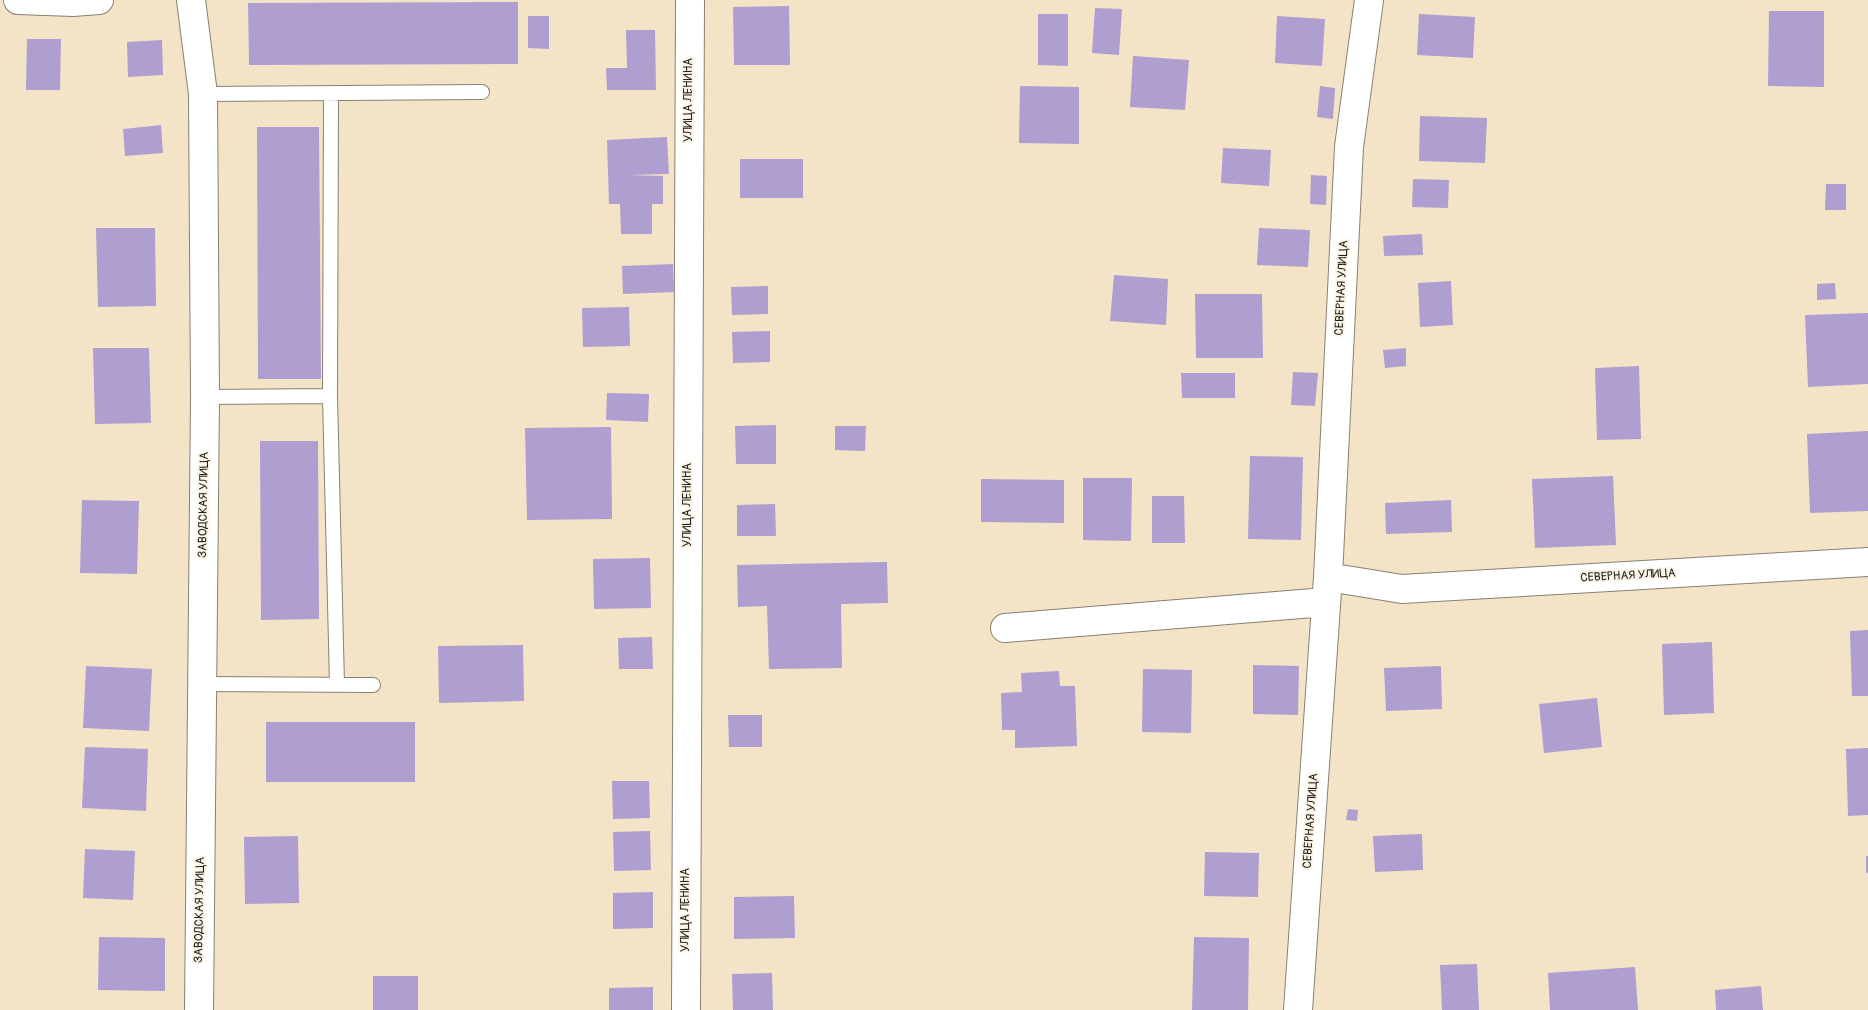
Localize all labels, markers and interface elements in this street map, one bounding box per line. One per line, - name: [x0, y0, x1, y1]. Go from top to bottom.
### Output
- street label: УЛИЦА ЛЕНИНА: [682, 58, 696, 142]
- street label: СЕВЕРНАЯ УЛИЦА: [1332, 240, 1352, 336]
- street label: ЗАВОДСКАЯ УЛИЦА: [196, 452, 212, 558]
- street label: УЛИЦА ЛЕНИНА: [681, 463, 695, 547]
- street label: СЕВЕРНАЯ УЛИЦА: [1580, 566, 1676, 586]
- street label: СЕВЕРНАЯ УЛИЦА: [1300, 773, 1322, 869]
- street label: ЗАВОДСКАЯ УЛИЦА: [192, 857, 208, 963]
- street label: УЛИЦА ЛЕНИНА: [679, 868, 693, 952]

